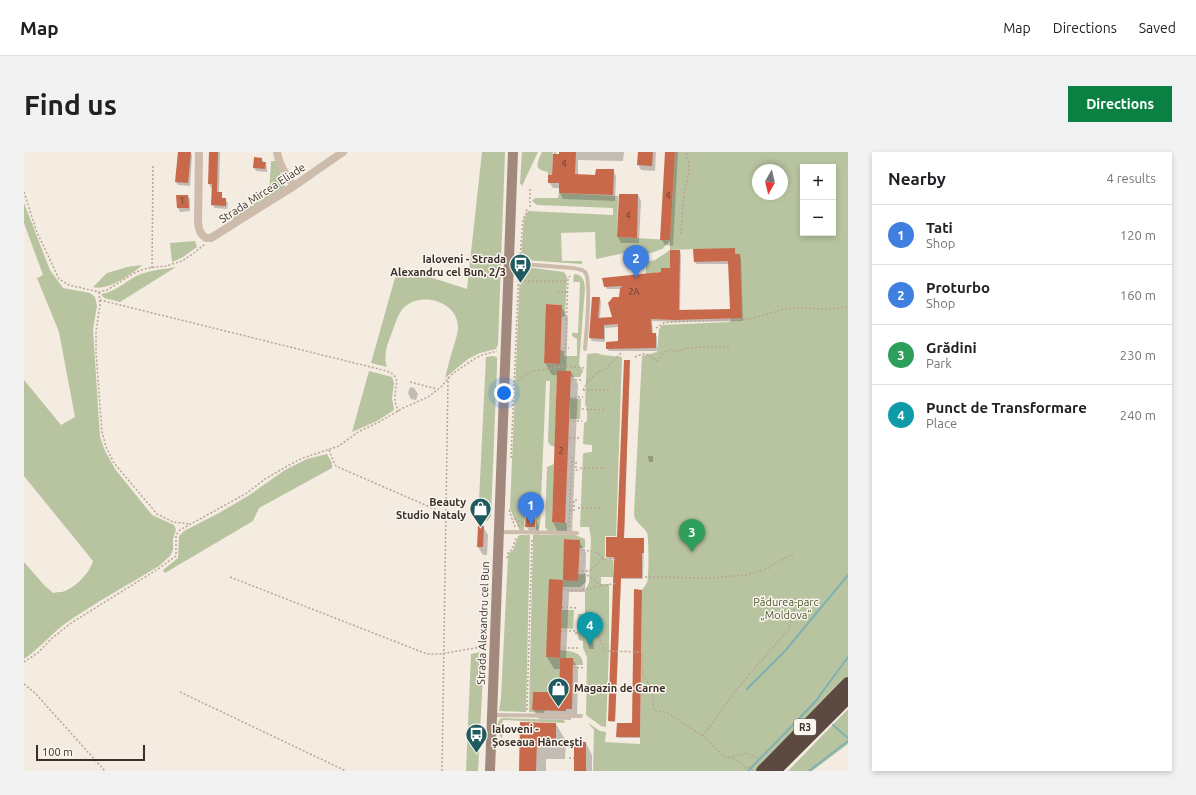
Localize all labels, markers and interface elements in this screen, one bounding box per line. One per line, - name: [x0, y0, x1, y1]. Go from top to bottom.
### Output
- text: Map: [20, 17, 59, 39]
- text: Map: [1003, 20, 1031, 36]
- text: Directions: [1053, 20, 1117, 36]
- text: Saved: [1139, 20, 1176, 36]
- button: Directions: [1068, 86, 1172, 122]
- text: Find us: [24, 89, 117, 120]
- house number: 4: [561, 159, 567, 169]
- street label: Strada Mircea Eliade: [217, 161, 307, 225]
- north arrow: [752, 164, 788, 200]
- map controls: [800, 164, 836, 236]
- button: +: [800, 164, 836, 200]
- text: Nearby: [888, 169, 946, 188]
- text: 4 results: [1106, 171, 1156, 185]
- house number: 4: [665, 191, 671, 201]
- house number: 1: [179, 196, 185, 206]
- button: −: [800, 200, 836, 236]
- house number: 4: [625, 211, 631, 221]
- text: Tati: [926, 219, 953, 236]
- text: 1: [897, 228, 905, 242]
- text: 120 m: [1120, 228, 1156, 242]
- text: Shop: [926, 236, 955, 250]
- pin: 2: [623, 245, 649, 278]
- bus stop icon: Ialoveni - Strada Alexandru cel Bun, 2/3: [508, 252, 534, 285]
- place label: Ialoveni - Strada Alexandru cel Bun, 2/3: [390, 253, 506, 278]
- text: Proturbo: [926, 279, 990, 296]
- house number: 2A: [629, 287, 640, 297]
- text: 2: [897, 288, 905, 302]
- text: 160 m: [1120, 288, 1156, 302]
- text: Shop: [926, 296, 955, 310]
- text: Grădini: [926, 339, 977, 356]
- text: 3: [897, 348, 905, 362]
- text: 230 m: [1120, 348, 1156, 362]
- text: Park: [926, 356, 952, 370]
- your location: [494, 383, 514, 403]
- text: Punct de Transformare: [926, 399, 1087, 416]
- text: 4: [897, 408, 905, 422]
- text: 240 m: [1120, 408, 1156, 422]
- text: Place: [926, 416, 957, 430]
- house number: 2: [558, 446, 564, 456]
- pin: 1: [518, 492, 544, 525]
- shop icon: Beauty Studio Nataly: [468, 495, 494, 528]
- place label: Beauty Studio Nataly: [396, 496, 466, 521]
- pin: 3: [679, 519, 705, 552]
- street label: Strada Alexandru cel Bun: [475, 561, 491, 685]
- park label: Pădurea-parc „Moldova”: [753, 596, 819, 621]
- pin: 4: [577, 612, 603, 645]
- shop icon: Magazin de Carne: [545, 675, 571, 708]
- place label: Magazin de Carne: [574, 682, 666, 694]
- road number: R3: [794, 719, 816, 735]
- bus stop icon: Ialoveni - Șoseaua Hâncești: [464, 722, 490, 755]
- place label: Ialoveni - Șoseaua Hâncești: [492, 723, 582, 748]
- scale bar: [36, 743, 145, 762]
- text: 100 m: [42, 746, 73, 758]

